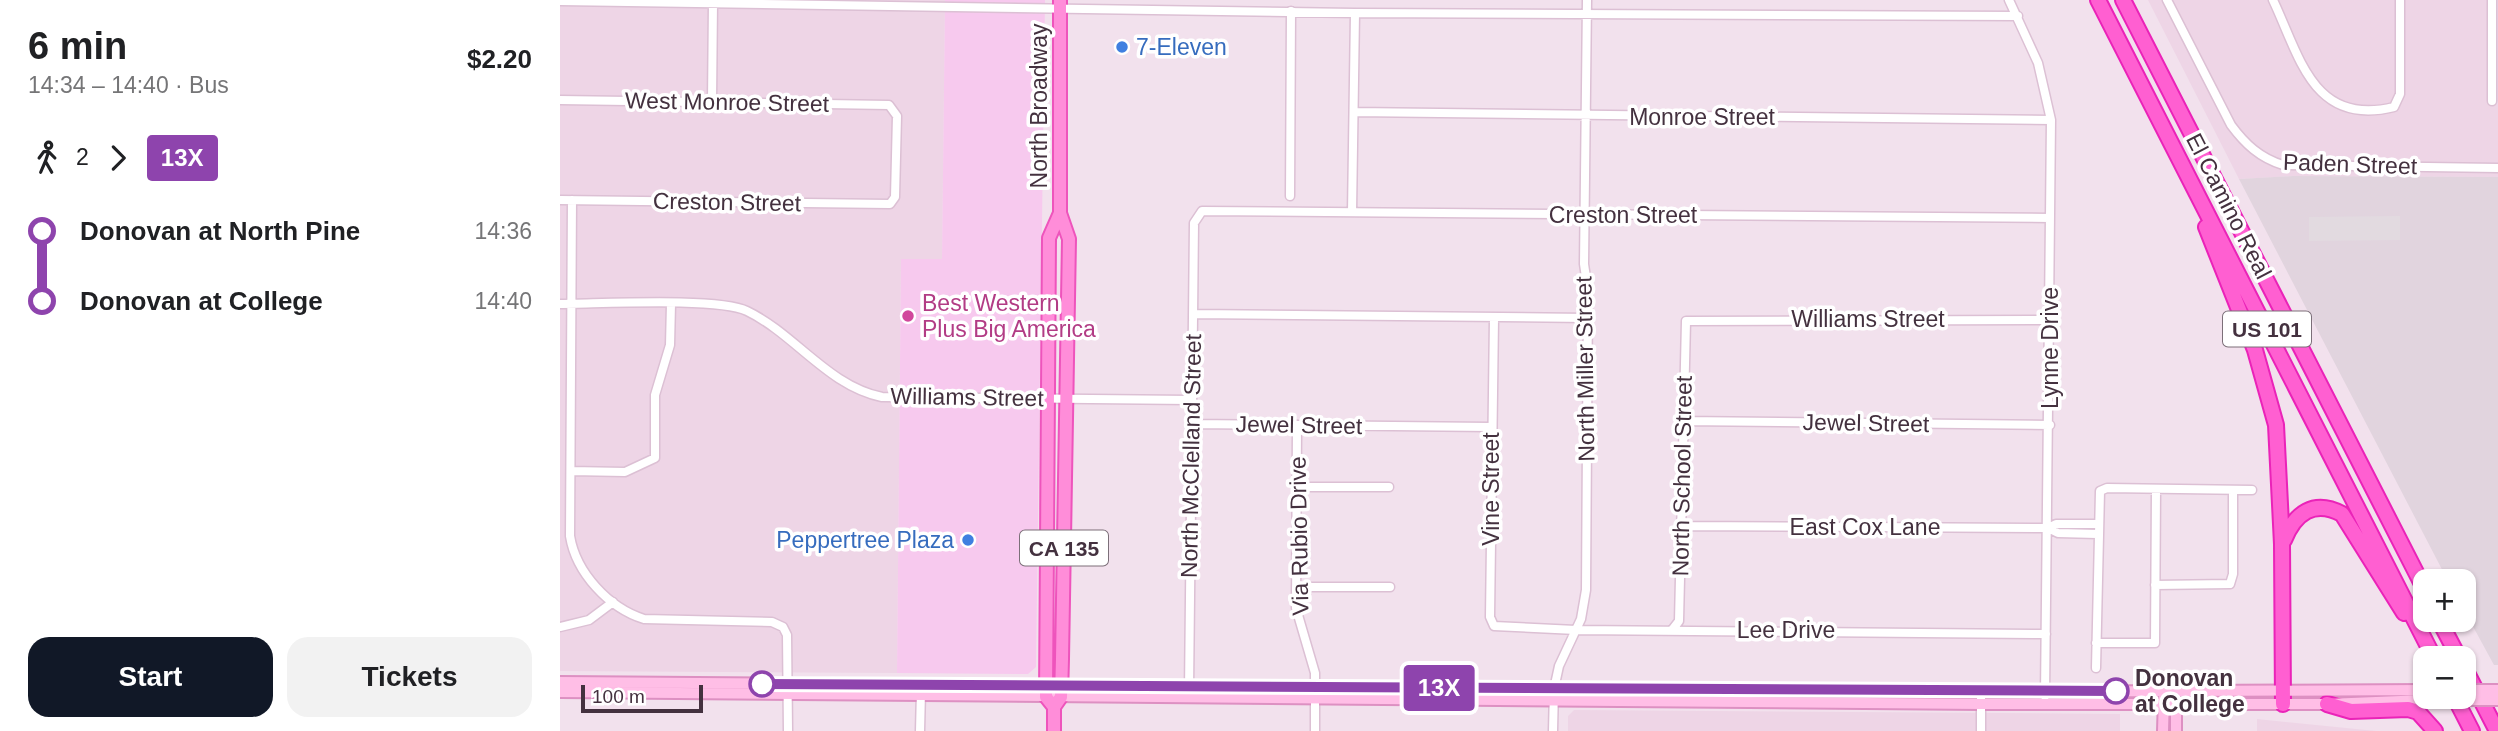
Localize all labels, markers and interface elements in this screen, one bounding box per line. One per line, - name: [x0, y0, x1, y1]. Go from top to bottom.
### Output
- street label: North Broadway: [1026, 23, 1052, 188]
- text: 6 min: [28, 25, 127, 67]
- place label: 7-Eleven: [1136, 34, 1227, 60]
- marker: 7-Eleven: [1114, 39, 1130, 55]
- text: $2.20: [467, 44, 532, 74]
- text: 14:34 – 14:40 · Bus: [28, 72, 229, 98]
- street label: West Monroe Street: [625, 87, 830, 117]
- street label: Monroe Street: [1629, 104, 1775, 130]
- street label: El Camino Real: [2181, 129, 2277, 283]
- icon: walk: [28, 139, 66, 177]
- icon: forward: [99, 139, 137, 177]
- text: 2: [76, 144, 89, 170]
- text: 13X: [161, 144, 204, 171]
- street label: Paden Street: [2282, 149, 2418, 179]
- street label: Creston Street: [653, 188, 802, 216]
- street label: Creston Street: [1549, 202, 1698, 228]
- text: Donovan at North Pine: [80, 216, 360, 246]
- text: 14:36: [474, 218, 532, 244]
- street label: North Miller Street: [1570, 276, 1600, 462]
- text: Donovan at College: [80, 286, 323, 316]
- street label: Lynne Drive: [2037, 287, 2063, 409]
- text: 14:40: [474, 288, 532, 314]
- place label: Best Western Plus Big America: [922, 290, 1096, 342]
- street label: Williams Street: [1791, 306, 1945, 332]
- marker: Best Western Plus Big America: [900, 308, 916, 324]
- road number: US 101: [2223, 312, 2311, 346]
- street label: North McClelland Street: [1176, 333, 1206, 578]
- street label: North School Street: [1667, 375, 1697, 577]
- street label: Williams Street: [890, 383, 1044, 411]
- street label: Jewel Street: [1803, 409, 1930, 437]
- street label: Jewel Street: [1236, 411, 1363, 439]
- street label: Vine Street: [1478, 432, 1504, 546]
- street label: Via Rubio Drive: [1285, 456, 1313, 616]
- street label: East Cox Lane: [1790, 514, 1940, 540]
- place label: Peppertree Plaza: [776, 527, 954, 553]
- road number: CA 135: [1020, 530, 1108, 566]
- marker: Peppertree Plaza: [960, 532, 976, 548]
- map controls: [2413, 569, 2476, 709]
- button: +: [2413, 569, 2476, 632]
- street label: Lee Drive: [1737, 617, 1835, 643]
- button: Start: [28, 637, 273, 717]
- button: Tickets: [287, 637, 532, 717]
- button: −: [2413, 646, 2476, 709]
- line badge: 13X: [1399, 665, 1479, 711]
- place label: Donovan at College: [2135, 665, 2245, 717]
- unlabelled marker: [749, 671, 775, 697]
- text: 13X: [1418, 674, 1460, 701]
- marker: Donovan at College: [2103, 678, 2129, 704]
- scale bar: [581, 682, 704, 714]
- text: 100 m: [592, 686, 645, 707]

